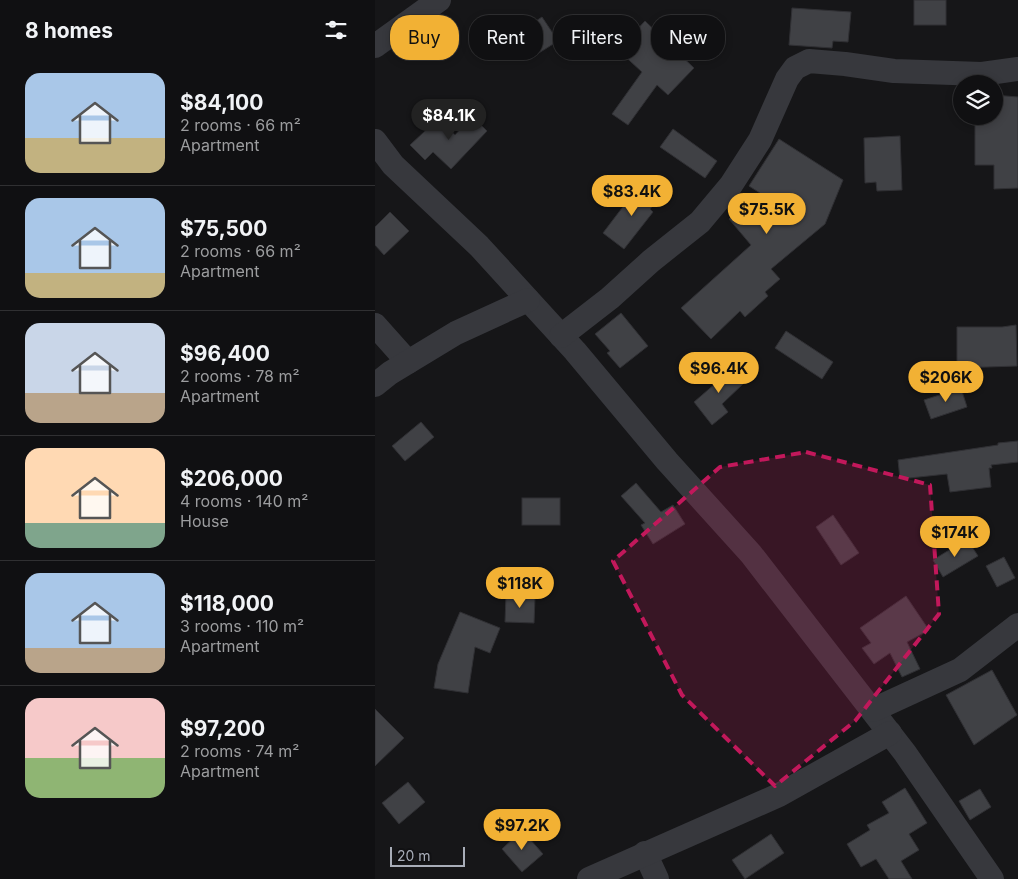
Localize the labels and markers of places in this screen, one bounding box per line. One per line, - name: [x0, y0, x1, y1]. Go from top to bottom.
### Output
- pin: $84.1K: [408, 98, 490, 141]
- pin: $83.4K: [591, 174, 673, 217]
- pin: $75.5K: [726, 192, 808, 235]
- pin: $96.4K: [678, 352, 760, 394]
- pin: $206K: [911, 360, 981, 403]
- pin: $174K: [920, 516, 990, 558]
- pin: $118K: [485, 566, 555, 609]
- pin: $97.2K: [481, 808, 563, 851]

